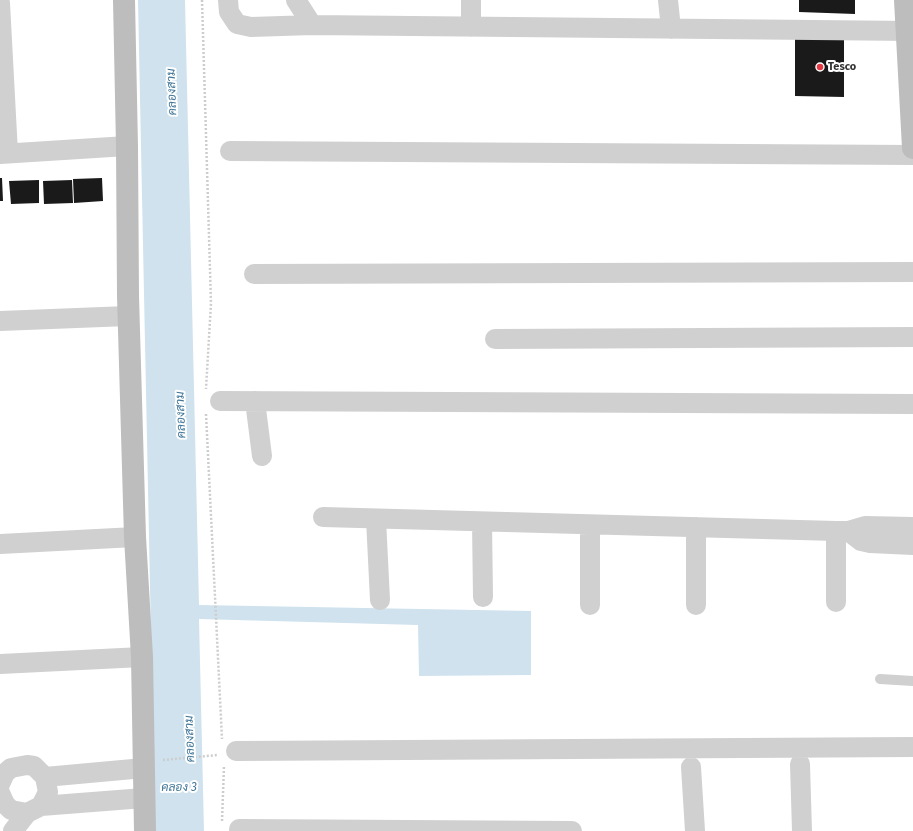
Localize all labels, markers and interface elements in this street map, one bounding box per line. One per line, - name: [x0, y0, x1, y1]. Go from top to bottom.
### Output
- place label: Tesco: [828, 60, 856, 74]
- marker: Tesco: [815, 62, 825, 72]
- water label: คลองสาม: [164, 68, 180, 116]
- water label: คลองสาม: [173, 391, 189, 439]
- water label: คลองสาม: [182, 715, 198, 763]
- water label: คลอง 3: [161, 781, 197, 795]

